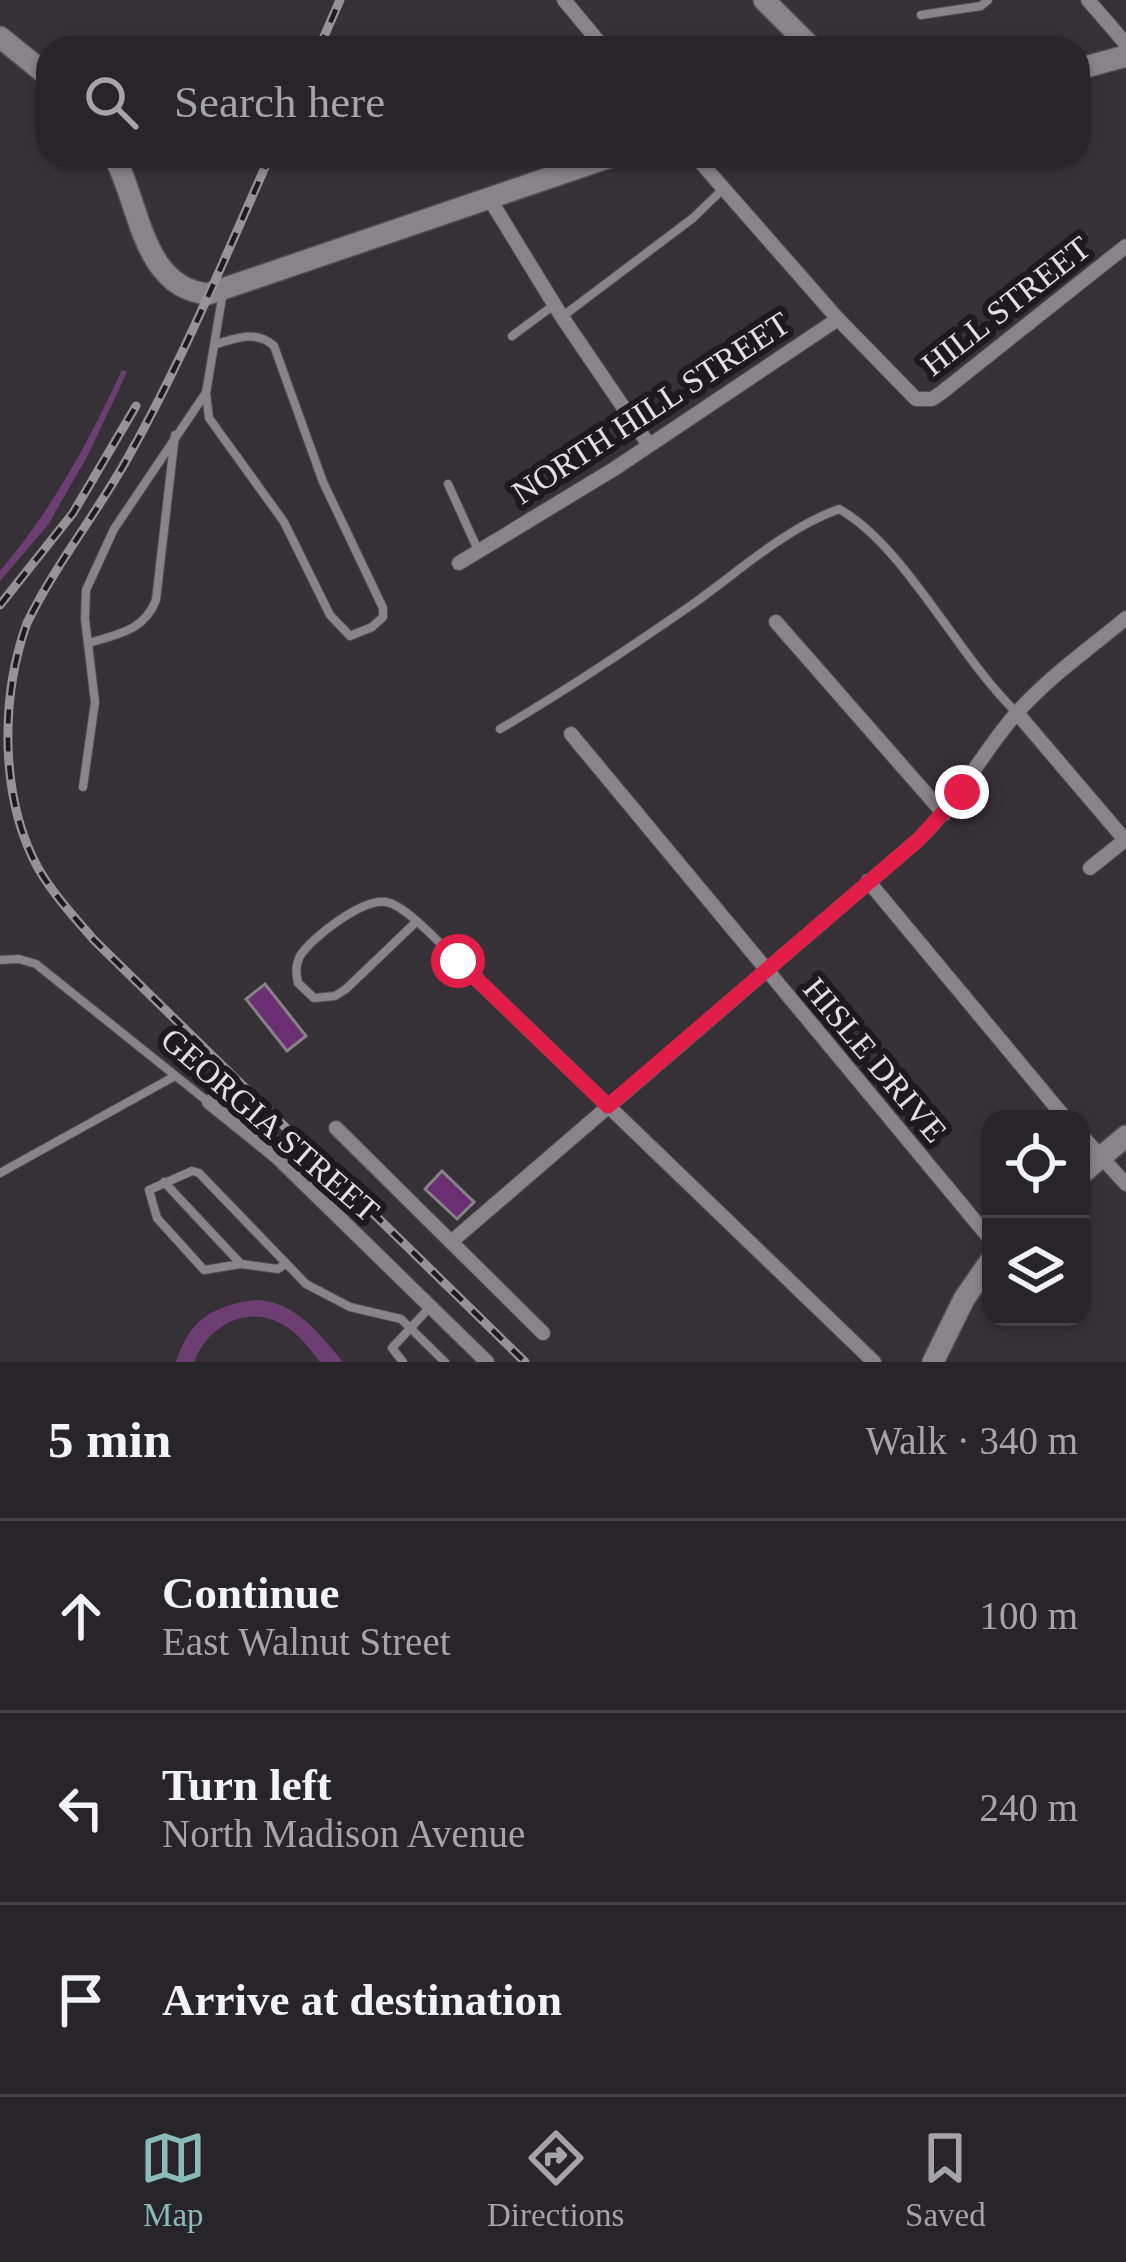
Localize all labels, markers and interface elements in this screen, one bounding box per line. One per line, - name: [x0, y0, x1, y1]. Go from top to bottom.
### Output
- search box: [36, 36, 1090, 168]
- icon: search: [78, 69, 144, 135]
- text: Search here: [174, 77, 385, 127]
- street label: HILL STREET: [915, 229, 1097, 383]
- street label: NORTH HILL STREET: [506, 305, 796, 511]
- route end: [935, 765, 989, 819]
- route start: [431, 934, 485, 988]
- street label: HISLE DRIVE: [796, 971, 954, 1149]
- street label: GEORGIA STREET: [154, 1021, 386, 1229]
- map controls: [982, 1110, 1090, 1326]
- button: locate: [982, 1110, 1090, 1218]
- button: layers: [982, 1218, 1090, 1326]
- text: 5 min: [48, 1412, 171, 1468]
- text: Walk · 340 m: [866, 1419, 1078, 1462]
- text: Continue: [162, 1568, 340, 1618]
- icon: ahead: [48, 1583, 114, 1649]
- text: 100 m: [979, 1594, 1078, 1637]
- text: East Walnut Street: [162, 1620, 451, 1663]
- text: Turn left: [162, 1760, 332, 1810]
- icon: left: [48, 1775, 114, 1841]
- text: 240 m: [979, 1786, 1078, 1829]
- text: North Madison Avenue: [162, 1812, 525, 1855]
- icon: arrive: [48, 1967, 114, 2033]
- text: Arrive at destination: [162, 1975, 562, 2025]
- tab: Map: [140, 2125, 206, 2234]
- tab: Directions: [487, 2125, 624, 2234]
- tab: Saved: [905, 2125, 986, 2234]

